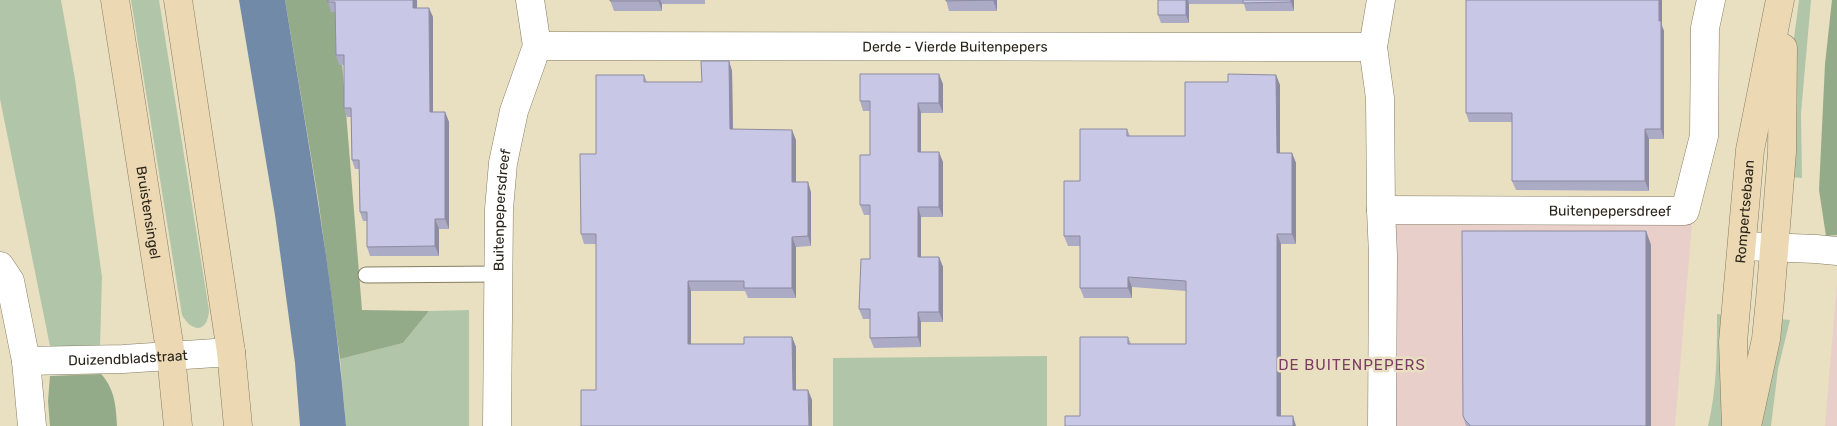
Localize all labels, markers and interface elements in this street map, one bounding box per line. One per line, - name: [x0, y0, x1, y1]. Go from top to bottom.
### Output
- street label: Derde - Vierde Buitenpepers: [862, 38, 1048, 56]
- street label: Buitenpepersdreef: [490, 147, 515, 271]
- street label: Rompertsebaan: [1732, 159, 1758, 264]
- street label: Bruistensingel: [132, 165, 164, 260]
- street label: Buitenpepersdreef: [1549, 203, 1672, 220]
- street label: Duizendbladstraat: [68, 347, 189, 369]
- district label: DE BUITENPEPERS: [1278, 356, 1426, 374]

